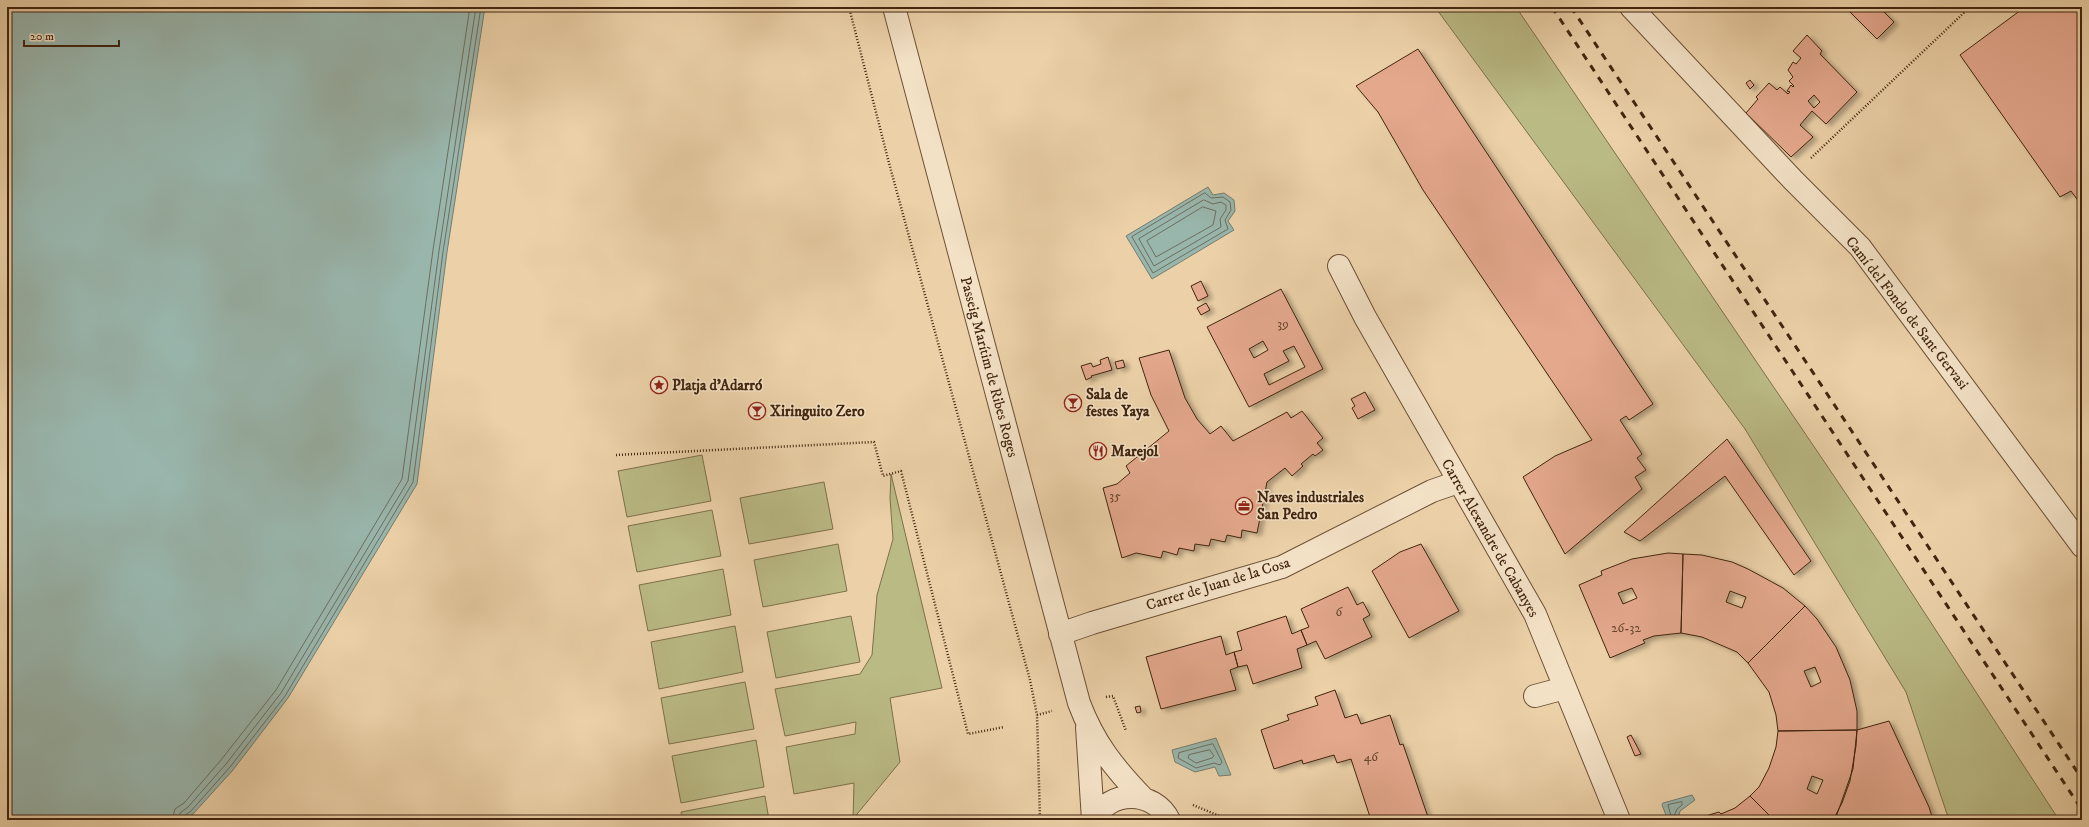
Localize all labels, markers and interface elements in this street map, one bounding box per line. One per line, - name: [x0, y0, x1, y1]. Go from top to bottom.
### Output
- scale bar: [24, 22, 119, 48]
- text: 20 m: [30, 29, 54, 44]
- street label: Camí del Fondo de Sant Gervasi: [1841, 233, 1973, 393]
- street label: Passeig Marítim de Ribes Roges: [956, 275, 1022, 459]
- house number: 39: [1277, 316, 1289, 332]
- place icon: Platja d'Adarró: [649, 375, 669, 395]
- place label: Platja d'Adarró: [672, 376, 763, 395]
- place label: Sala de festes Yaya: [1085, 385, 1150, 421]
- bar icon: Sala de festes Yaya: [1063, 393, 1083, 413]
- bar icon: Xiringuito Zero: [747, 401, 767, 421]
- place label: Xiringuito Zero: [770, 402, 865, 421]
- restaurant icon: Marejol: [1088, 441, 1108, 461]
- place label: Marejol: [1111, 442, 1159, 461]
- street label: Carrer Alexandre de Cabanyes: [1437, 456, 1543, 620]
- house number: 35: [1109, 488, 1121, 504]
- place label: Naves industriales San Pedro: [1257, 488, 1364, 524]
- office icon: Naves industriales San Pedro: [1234, 496, 1254, 516]
- street label: Carrer de Juan de la Cosa: [1144, 553, 1293, 615]
- house number: 6: [1336, 604, 1344, 620]
- house number: 26-32: [1611, 620, 1641, 636]
- house number: 46: [1364, 749, 1379, 765]

